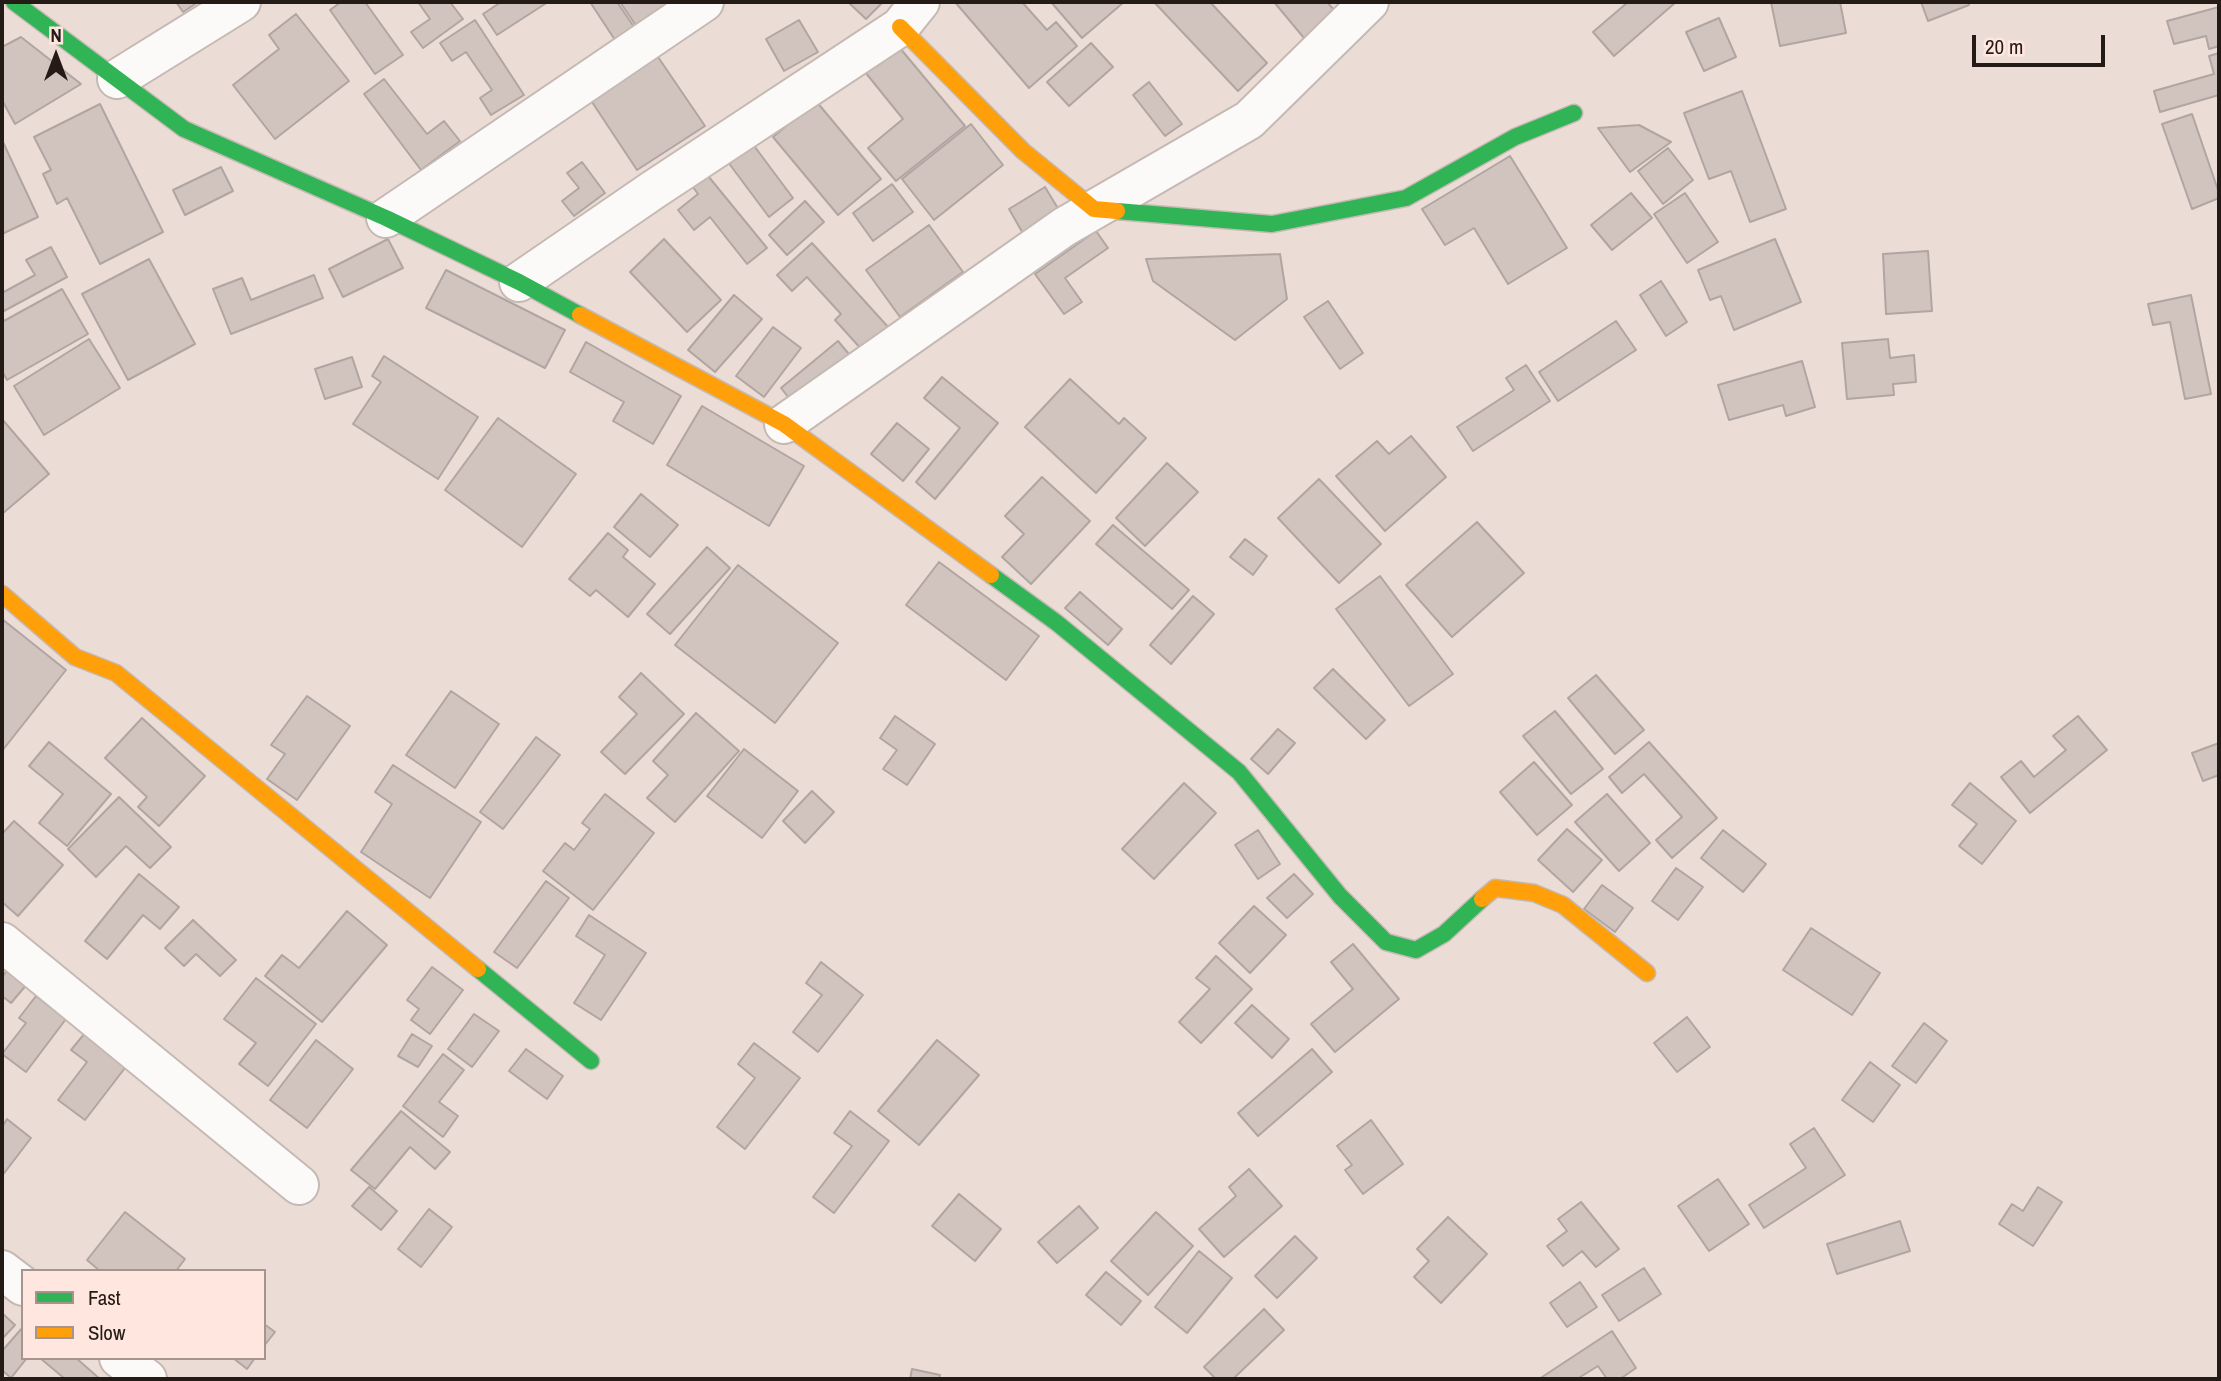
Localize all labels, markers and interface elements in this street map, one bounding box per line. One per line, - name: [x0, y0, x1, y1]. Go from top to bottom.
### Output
- north arrow: [21, 21, 91, 91]
- scale bar: [1976, 21, 2109, 65]
- text: N: [50, 22, 62, 48]
- text: 20 m: [1985, 32, 2023, 61]
- legend: [21, 1269, 266, 1360]
- text: Fast: [88, 1283, 121, 1312]
- text: Slow: [88, 1318, 125, 1347]

